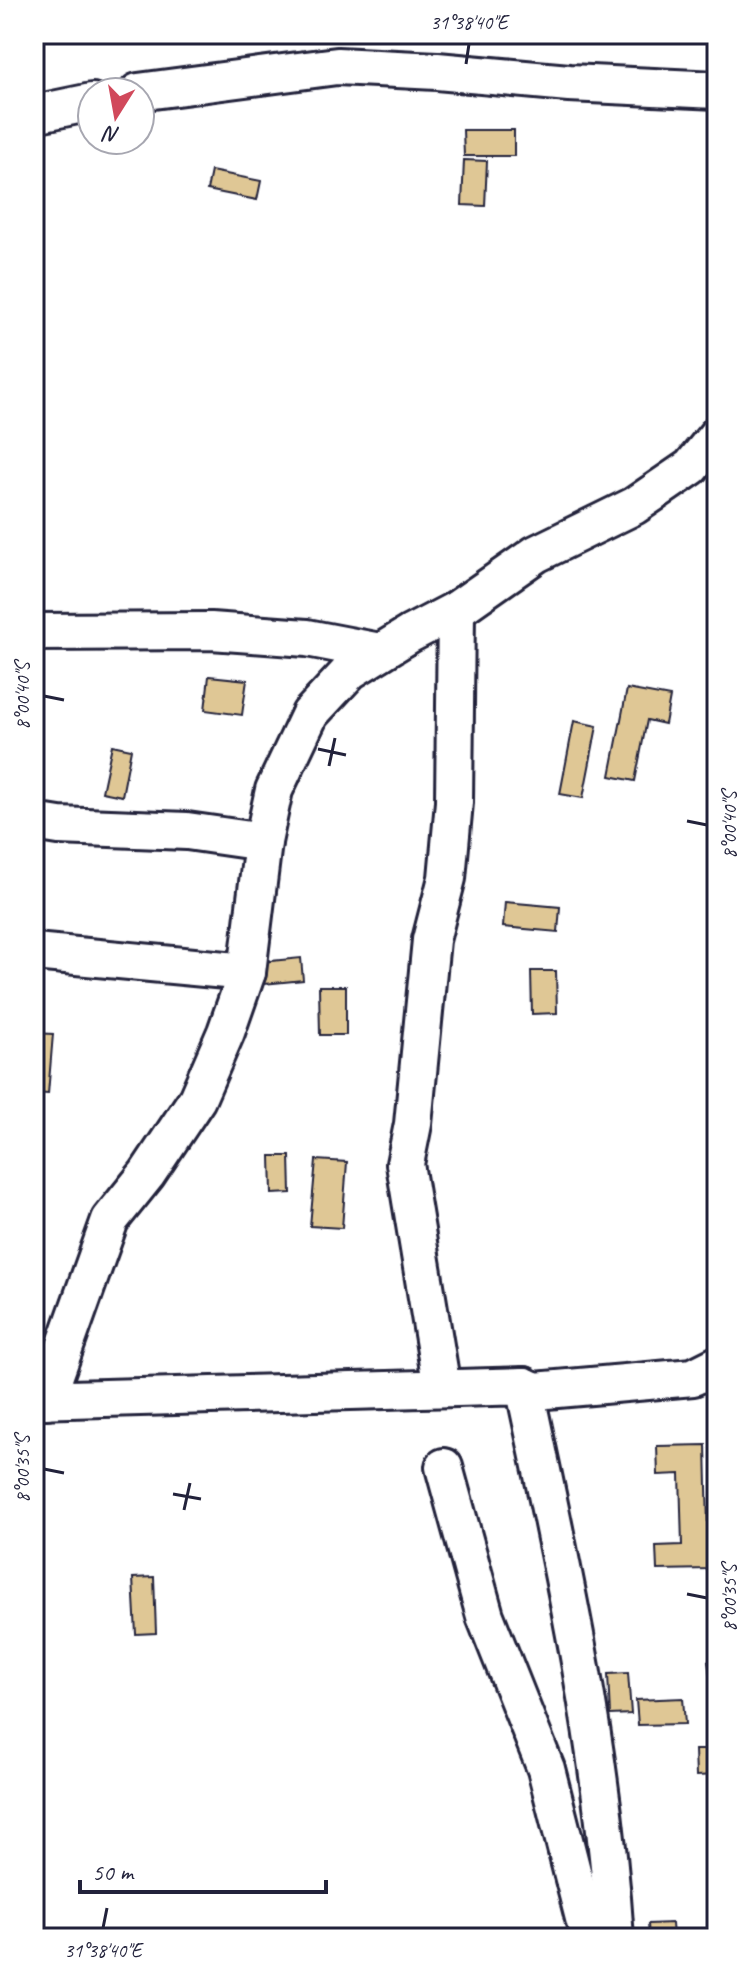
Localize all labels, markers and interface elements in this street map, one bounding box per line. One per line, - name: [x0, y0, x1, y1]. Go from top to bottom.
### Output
- text: 31°38'40"E: [430, 10, 510, 35]
- north arrow: [76, 76, 156, 156]
- text: N: [100, 119, 122, 150]
- text: 8°00'40"S: [10, 658, 35, 730]
- text: 8°00'40"S: [717, 787, 742, 859]
- text: 8°00'35"S: [10, 1431, 35, 1503]
- text: 8°00'35"S: [717, 1560, 742, 1632]
- scale bar: [80, 1844, 326, 1894]
- text: 50 m: [92, 1857, 135, 1887]
- text: 31°38'40"E: [64, 1938, 144, 1963]

